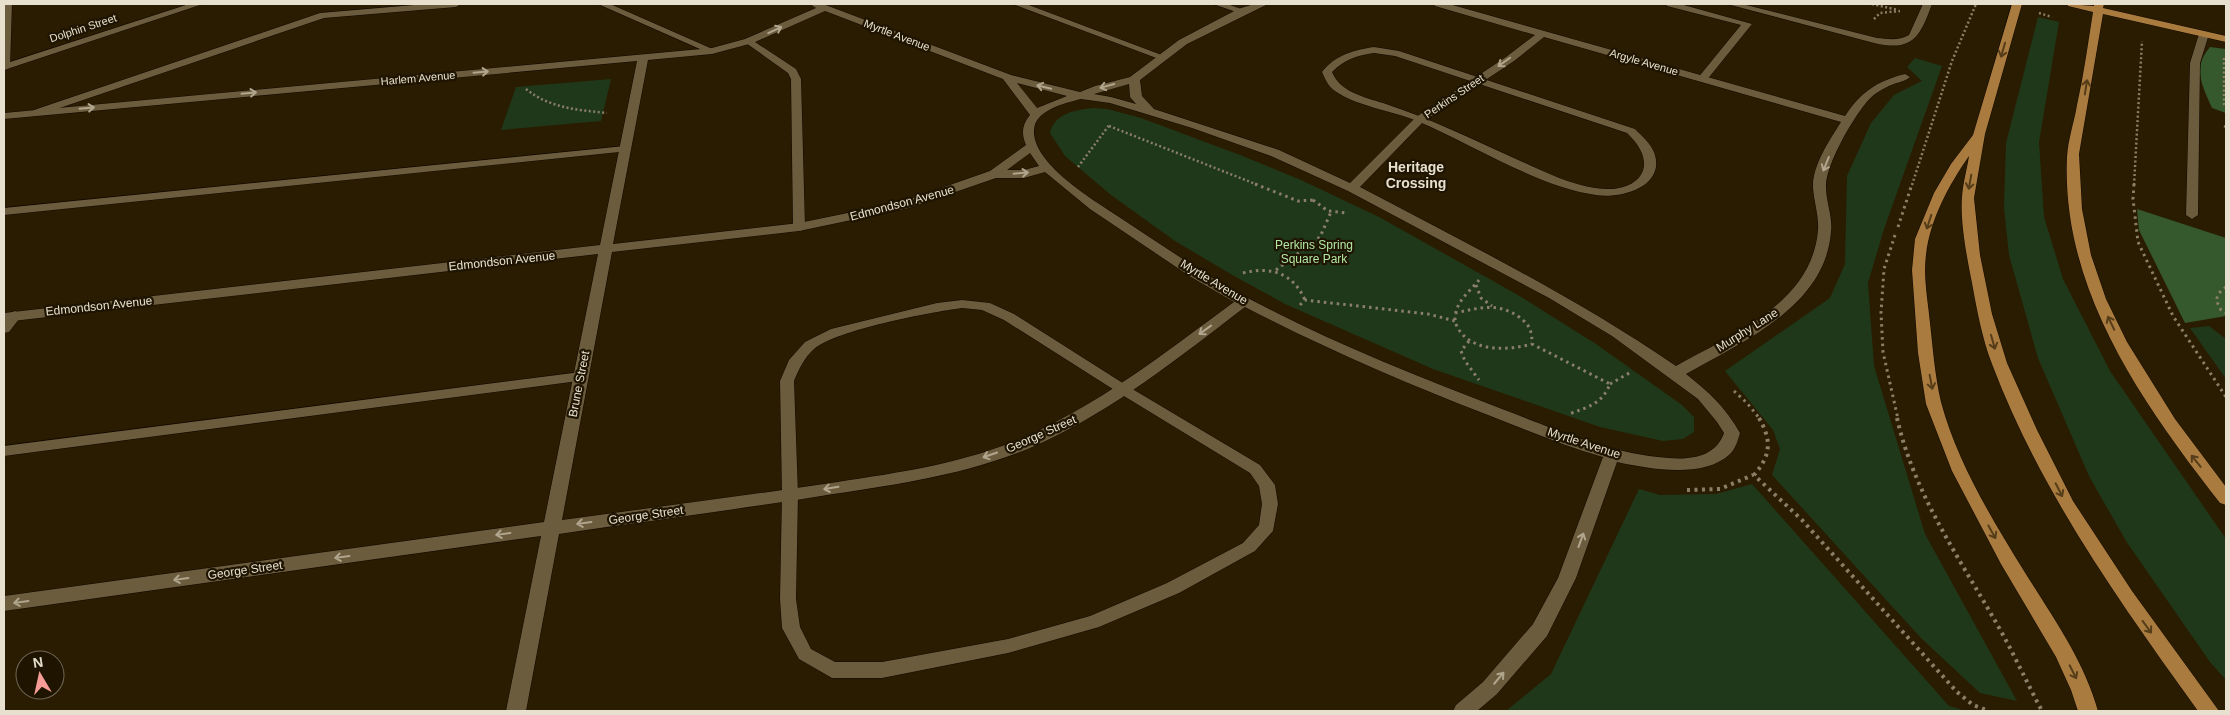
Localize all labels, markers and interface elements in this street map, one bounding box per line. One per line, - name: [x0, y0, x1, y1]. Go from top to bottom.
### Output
- street label: Dolphin Street: [48, 12, 118, 44]
- street label: Myrtle Avenue: [862, 17, 932, 53]
- one-way arrow: [767, 25, 782, 35]
- one-way arrow: [1998, 42, 2008, 58]
- street label: Argyle Avenue: [1608, 46, 1680, 78]
- one-way arrow: [1497, 57, 1511, 67]
- one-way arrow: [472, 67, 488, 77]
- street label: Harlem Avenue: [380, 69, 456, 87]
- street label: Perkins Street: [1422, 72, 1486, 120]
- one-way arrow: [2081, 79, 2091, 95]
- one-way arrow: [1037, 81, 1053, 91]
- one-way arrow: [1099, 82, 1115, 91]
- one-way arrow: [241, 88, 257, 98]
- one-way arrow: [79, 103, 95, 113]
- one-way arrow: [1820, 156, 1830, 171]
- district label: Heritage Crossing: [1386, 159, 1446, 191]
- one-way arrow: [1013, 169, 1029, 178]
- one-way arrow: [1965, 174, 1975, 190]
- street label: Edmondson Avenue: [848, 182, 956, 224]
- one-way arrow: [1924, 214, 1933, 229]
- park label: Perkins Spring Square Park: [1275, 238, 1353, 266]
- street label: Edmondson Avenue: [448, 248, 556, 274]
- street label: Myrtle Avenue: [1178, 256, 1250, 308]
- street label: Edmondson Avenue: [45, 293, 153, 319]
- street label: Murphy Lane: [1714, 305, 1781, 354]
- one-way arrow: [2106, 315, 2116, 330]
- one-way arrow: [1198, 325, 1212, 335]
- one-way arrow: [1989, 334, 1999, 350]
- street label: Brune Street: [566, 349, 592, 418]
- one-way arrow: [1926, 374, 1936, 390]
- street label: George Street: [1004, 412, 1079, 456]
- street label: Myrtle Avenue: [1546, 425, 1623, 461]
- one-way arrow: [983, 451, 998, 460]
- one-way arrow: [2190, 455, 2201, 468]
- one-way arrow: [2055, 482, 2064, 497]
- one-way arrow: [824, 484, 840, 494]
- street label: George Street: [608, 503, 685, 527]
- one-way arrow: [576, 518, 592, 528]
- one-way arrow: [1987, 524, 1997, 539]
- one-way arrow: [496, 530, 512, 540]
- one-way arrow: [1577, 532, 1586, 548]
- one-way arrow: [335, 552, 351, 562]
- street label: George Street: [207, 558, 284, 582]
- one-way arrow: [174, 575, 190, 585]
- one-way arrow: [13, 597, 29, 607]
- one-way arrow: [2142, 620, 2152, 634]
- north arrow: [15, 650, 65, 700]
- text: N: [32, 653, 44, 671]
- one-way arrow: [2069, 664, 2078, 679]
- one-way arrow: [1493, 671, 1504, 684]

